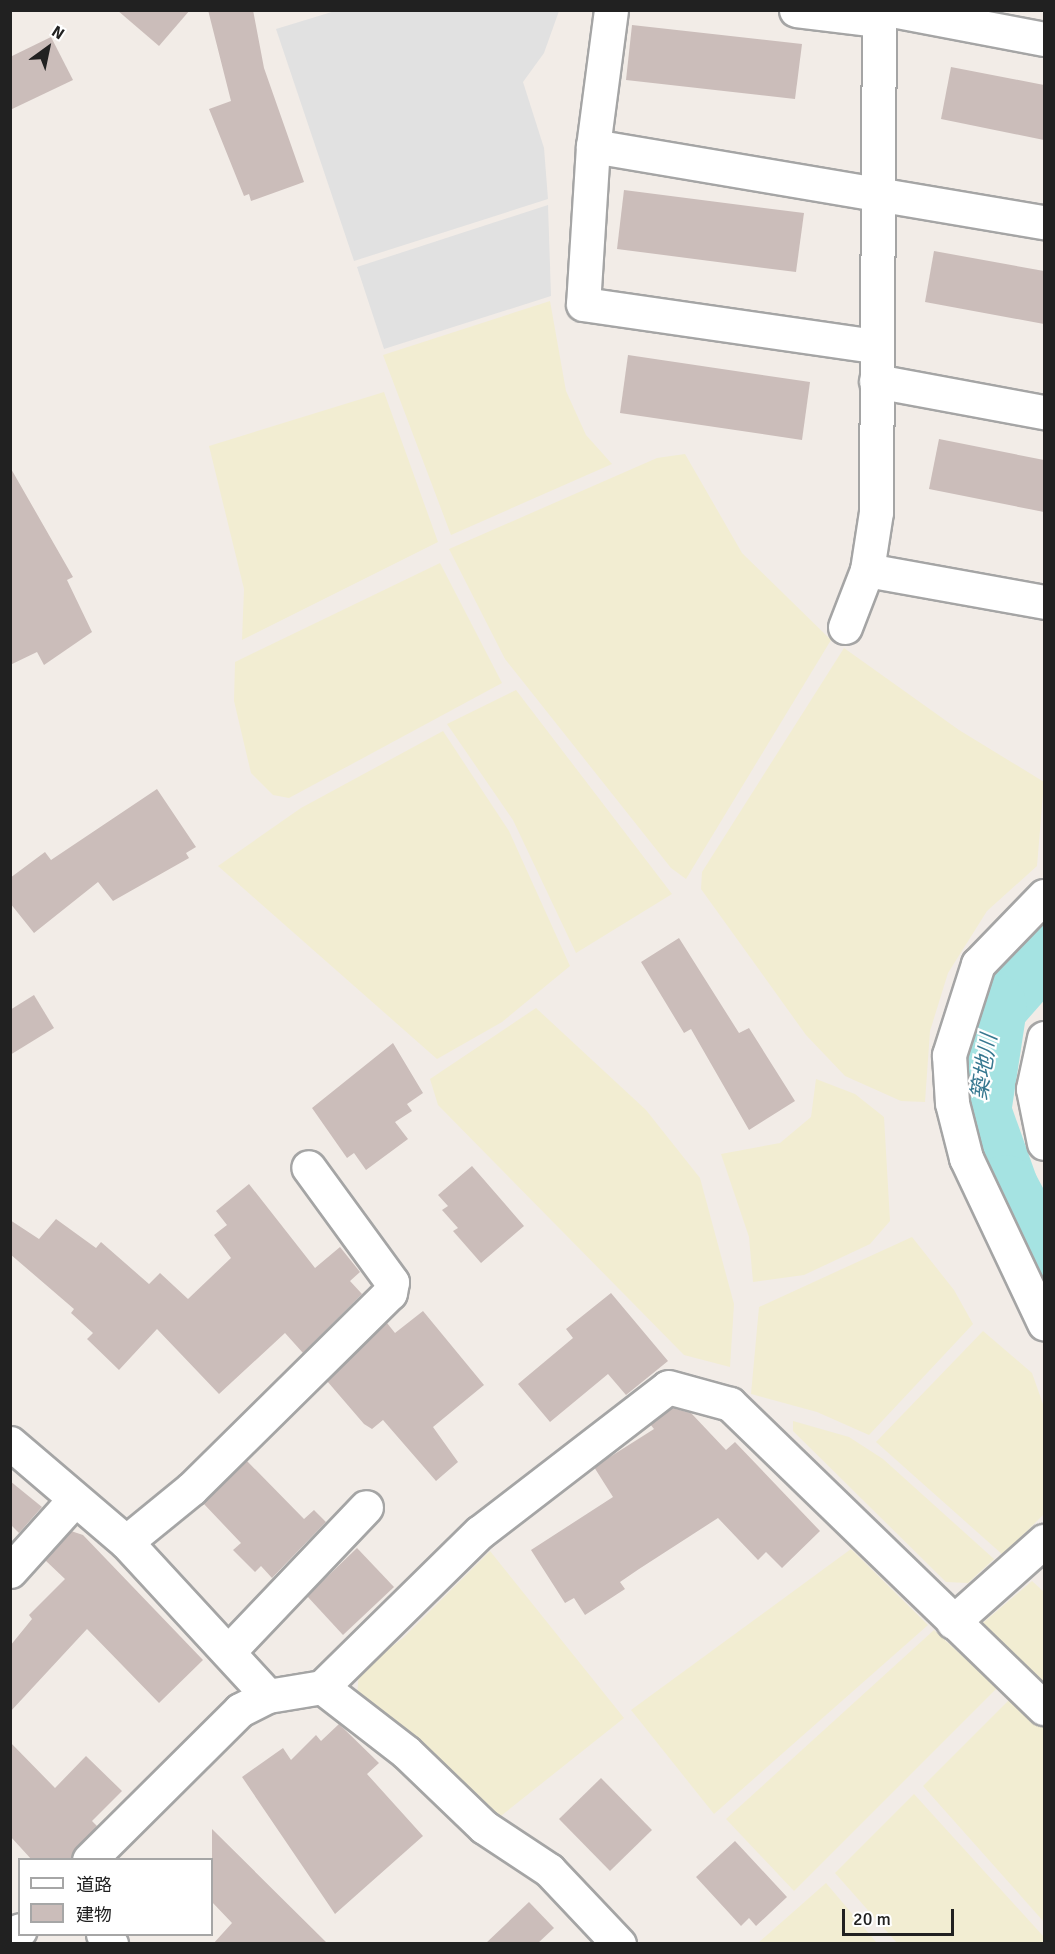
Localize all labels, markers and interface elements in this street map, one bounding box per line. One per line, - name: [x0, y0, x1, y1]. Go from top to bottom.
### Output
- north arrow: [18, 18, 78, 78]
- text: N: [48, 21, 68, 44]
- water label: 築地川: [966, 1032, 1002, 1102]
- legend: [18, 1858, 213, 1936]
- text: 道路: [76, 1874, 112, 1896]
- scale bar: [845, 1897, 958, 1935]
- text: 建物: [76, 1904, 112, 1926]
- text: 20 m: [853, 1908, 891, 1930]

